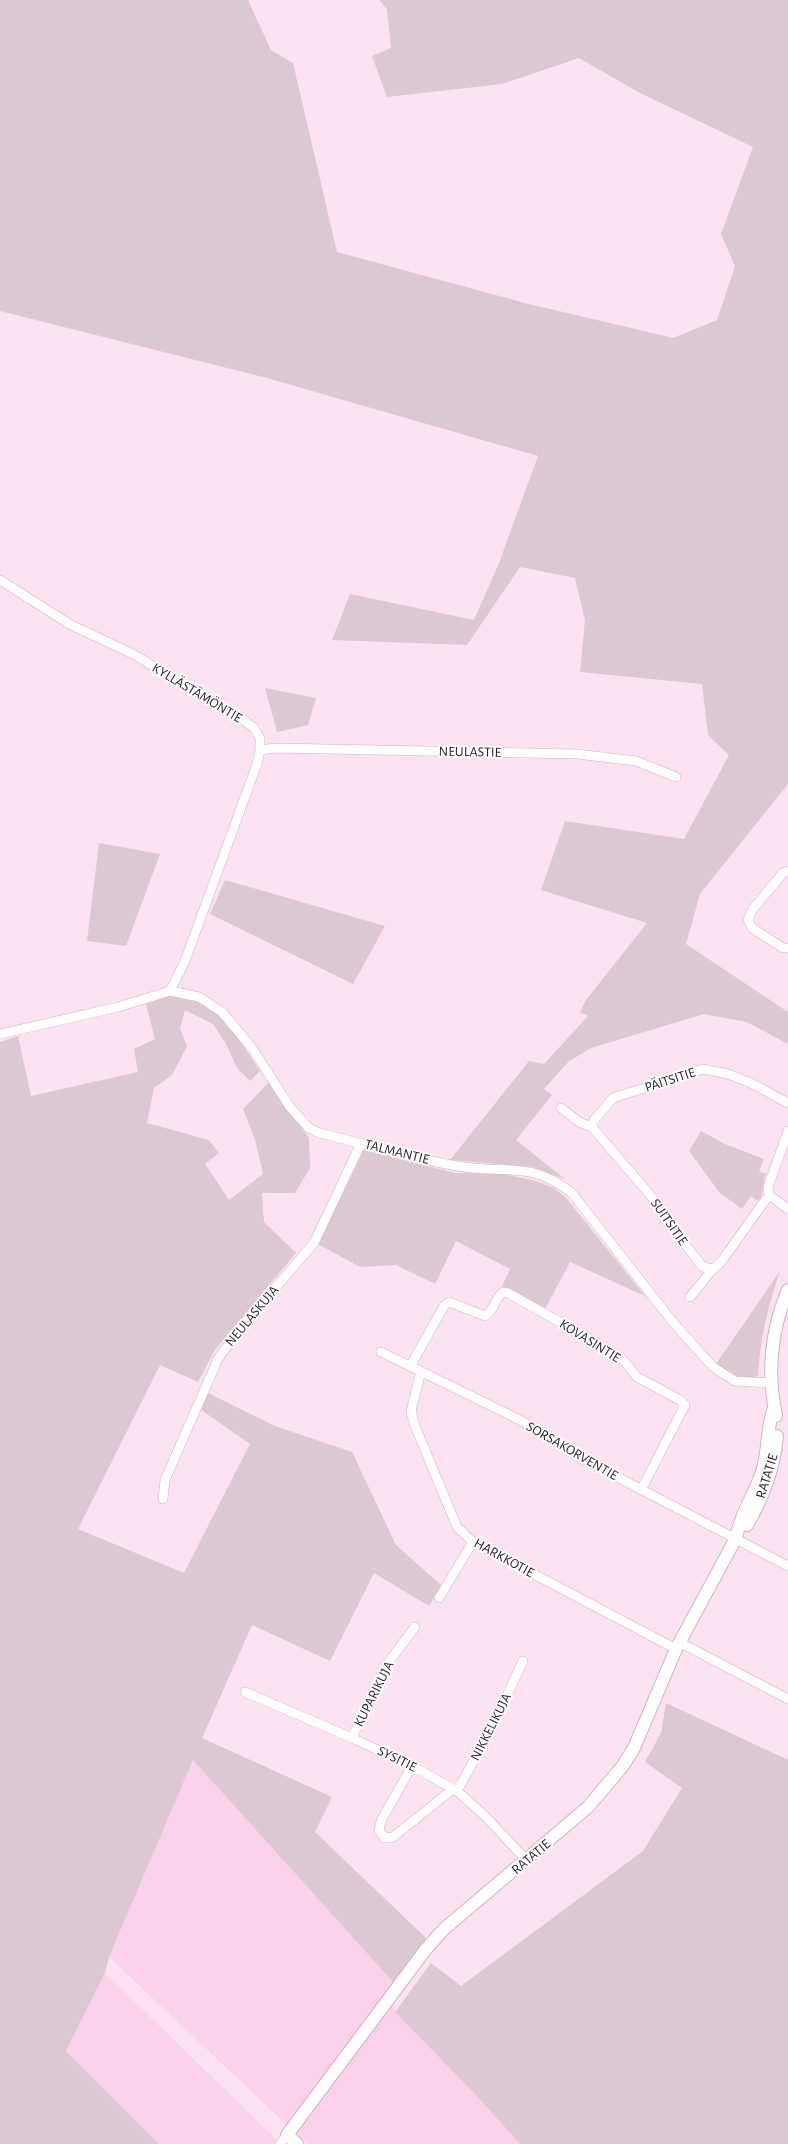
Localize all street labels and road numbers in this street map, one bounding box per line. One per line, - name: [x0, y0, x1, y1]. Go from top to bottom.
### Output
- street label: KYLLÄSTÄMÖNTIE: [149, 660, 245, 726]
- street label: NEULASTIE: [438, 743, 502, 761]
- street label: PÄITSITIE: [642, 1064, 698, 1096]
- street label: TALMANTIE: [363, 1136, 431, 1168]
- street label: SUITSITIE: [647, 1195, 691, 1249]
- street label: NEULASKUJA: [222, 1282, 282, 1350]
- street label: KOVASINTIE: [556, 1316, 624, 1366]
- street label: SORSAKORVENTIE: [523, 1418, 621, 1484]
- street label: RATATIE: [752, 1452, 782, 1500]
- street label: HARKKOTIE: [471, 1535, 537, 1581]
- street label: KUPARIKUJA: [350, 1658, 398, 1730]
- street label: NIKKELIKUJA: [467, 1690, 515, 1764]
- street label: SYSITIE: [375, 1742, 419, 1776]
- street label: RATATIE: [508, 1836, 554, 1878]

